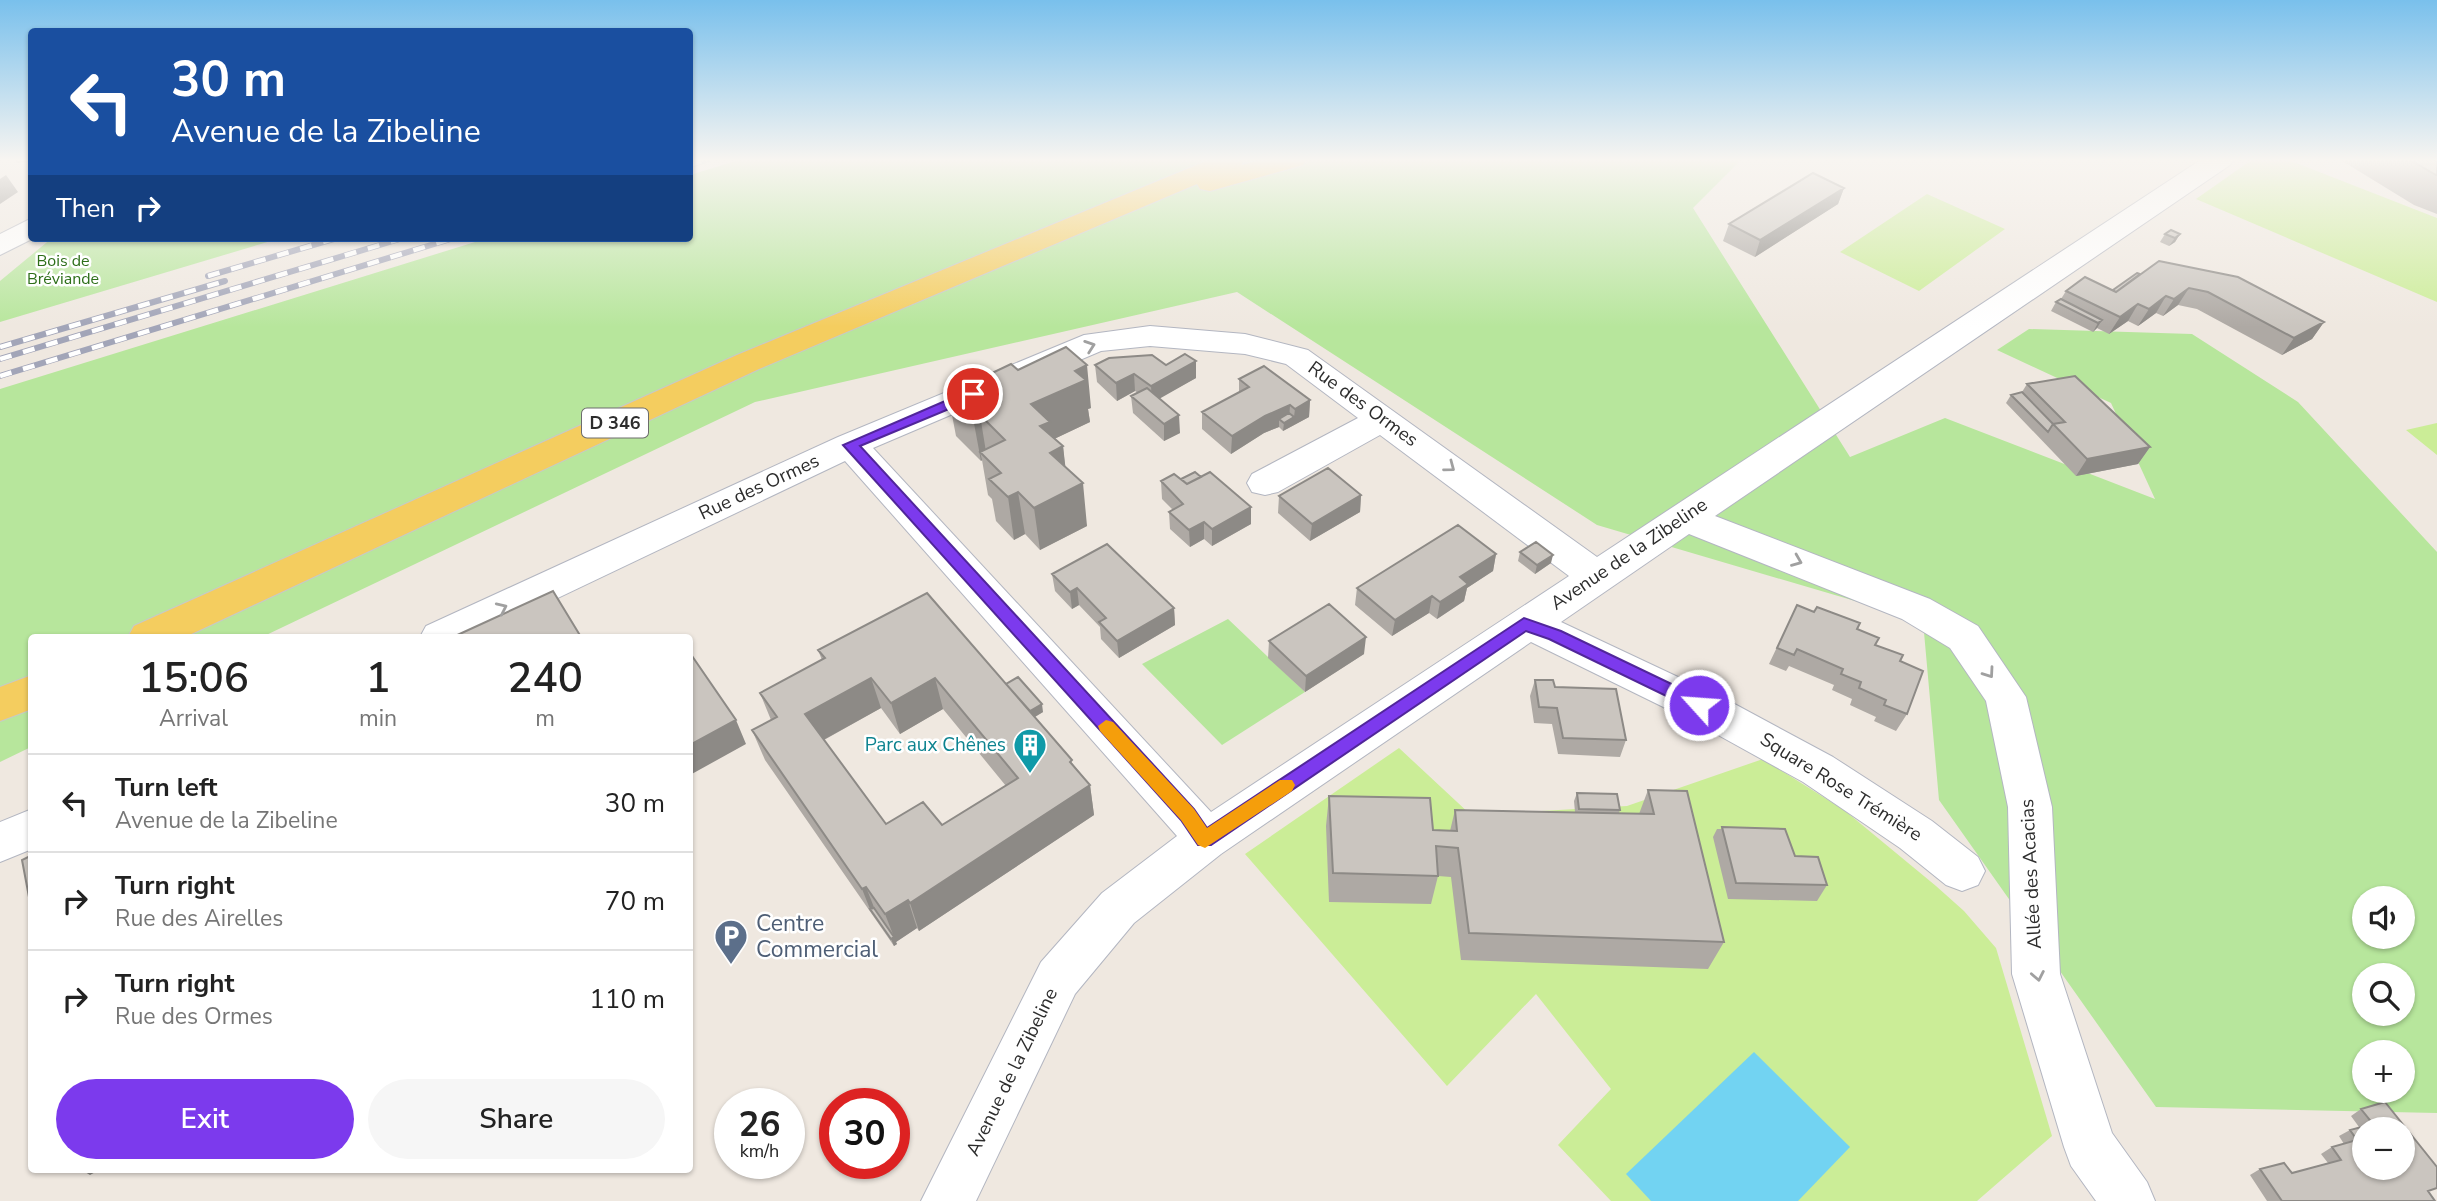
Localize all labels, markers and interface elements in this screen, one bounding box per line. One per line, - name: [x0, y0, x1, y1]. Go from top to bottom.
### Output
- text: 30 m: [171, 46, 286, 113]
- icon: left: [56, 56, 147, 147]
- text: Avenue de la Zibeline: [171, 110, 481, 153]
- icon: right: [129, 189, 167, 227]
- text: Then: [56, 191, 115, 226]
- park label: Bois de Bréviande: [27, 250, 99, 290]
- one-way arrow: [1083, 340, 1095, 354]
- street label: Rue des Ormes: [1303, 355, 1423, 453]
- pin: [943, 364, 1003, 424]
- icon: arrive: [954, 375, 992, 413]
- road number: D 346: [582, 408, 648, 438]
- street label: Rue des Ormes: [694, 448, 824, 526]
- one-way arrow: [1442, 459, 1455, 472]
- street label: Avenue de la Zibeline: [1545, 492, 1713, 616]
- one-way arrow: [1790, 553, 1802, 567]
- one-way arrow: [495, 602, 507, 616]
- text: 15:06: [138, 650, 249, 707]
- text: 1: [365, 650, 391, 707]
- text: 240: [507, 650, 583, 707]
- one-way arrow: [1981, 665, 1993, 678]
- position arrow: [1662, 668, 1736, 742]
- text: Arrival: [159, 703, 228, 734]
- text: min: [359, 703, 397, 734]
- text: m: [535, 703, 555, 734]
- building icon: Parc aux Chênes: [1011, 726, 1049, 775]
- street label: Square Rose Trémière: [1755, 727, 1927, 847]
- place label: Parc aux Chênes: [865, 732, 1006, 758]
- text: Turn left: [115, 770, 218, 805]
- icon: left: [56, 784, 94, 822]
- text: 30 m: [605, 786, 665, 821]
- street label: Allée des Acacias: [2014, 798, 2048, 950]
- text: Avenue de la Zibeline: [115, 805, 338, 836]
- text: Turn right: [115, 868, 234, 903]
- icon: right: [56, 882, 94, 920]
- text: 70 m: [605, 884, 665, 919]
- map controls: [2352, 886, 2415, 1180]
- button: sound: [2352, 886, 2415, 949]
- text: Rue des Airelles: [115, 903, 283, 934]
- place label: Centre Commercial: [756, 908, 878, 965]
- parking icon: Centre Commercial: [712, 917, 750, 966]
- button: search: [2352, 963, 2415, 1026]
- text: Turn right: [115, 966, 234, 1001]
- one-way arrow: [2030, 970, 2045, 982]
- icon: right: [56, 980, 94, 1018]
- text: 110 m: [589, 982, 665, 1017]
- street label: Avenue de la Zibeline: [960, 984, 1064, 1160]
- text: Rue des Ormes: [115, 1001, 273, 1032]
- button: +: [2352, 1040, 2415, 1103]
- button: Exit: [56, 1079, 354, 1159]
- button: Share: [368, 1079, 665, 1159]
- speed limit sign: 30: [819, 1088, 910, 1179]
- text: 26: [738, 1101, 781, 1148]
- button: −: [2352, 1117, 2415, 1180]
- text: km/h: [740, 1139, 779, 1163]

